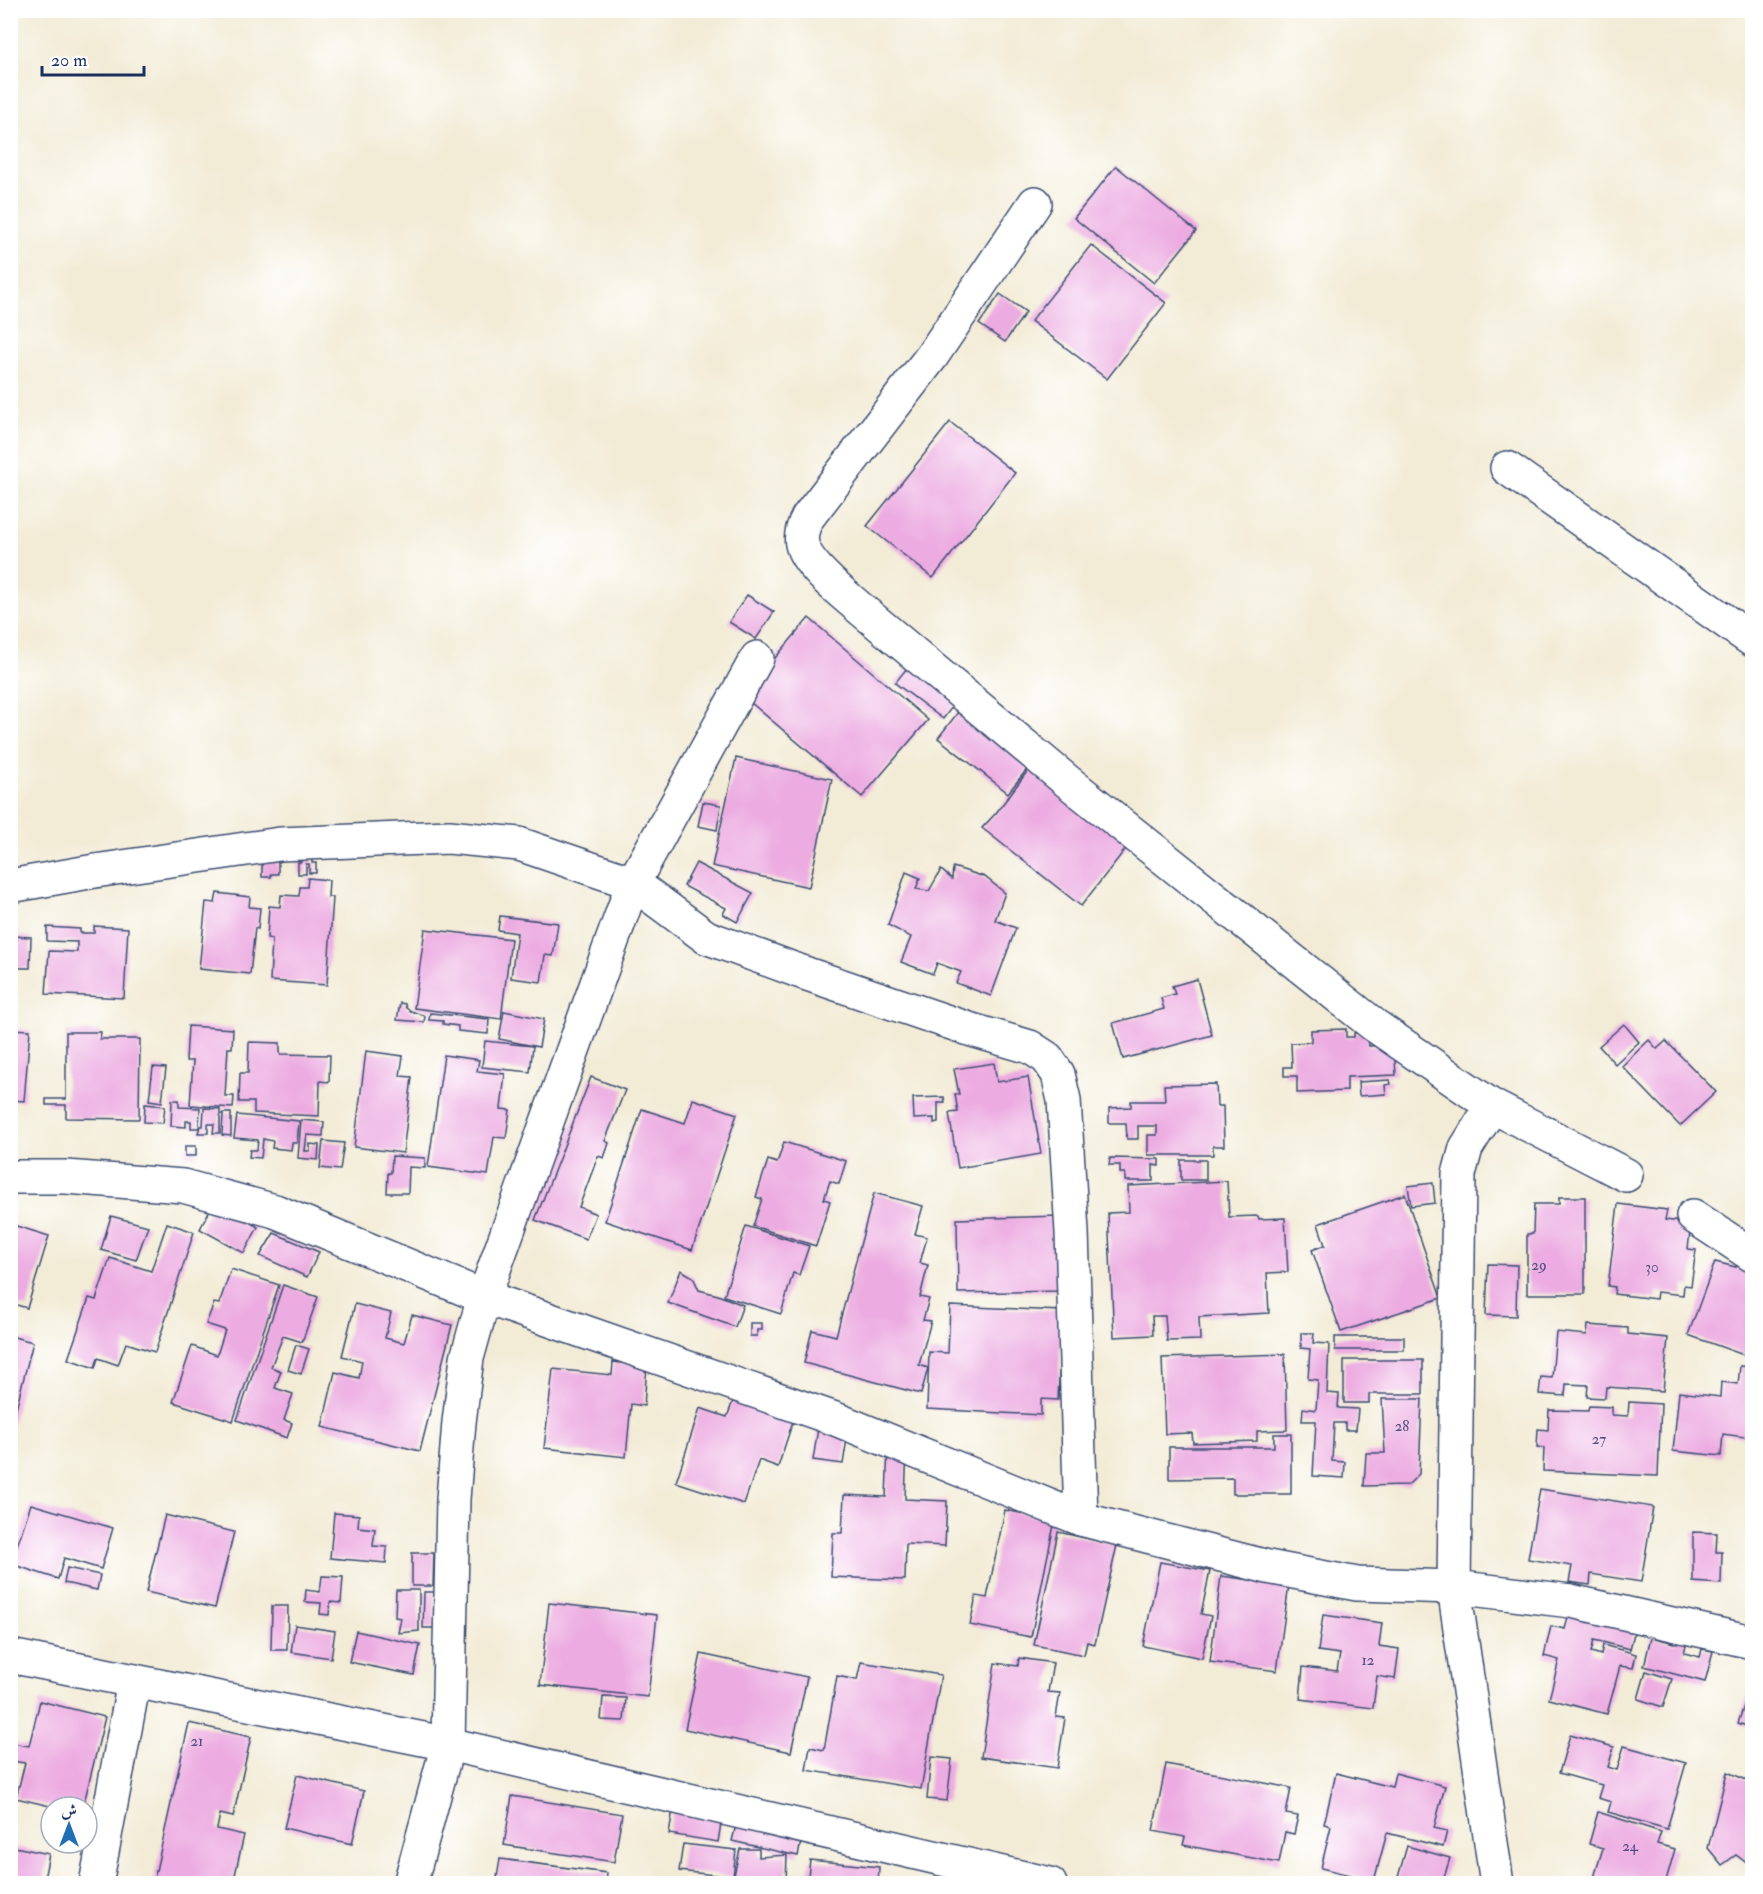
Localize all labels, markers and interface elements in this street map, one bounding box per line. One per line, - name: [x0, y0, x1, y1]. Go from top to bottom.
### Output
- scale bar: [42, 39, 144, 77]
- text: 20 m: [51, 49, 87, 72]
- house number: 29: [1531, 1256, 1547, 1275]
- house number: 30: [1645, 1258, 1659, 1277]
- house number: 28: [1395, 1417, 1409, 1436]
- house number: 27: [1592, 1430, 1606, 1449]
- house number: 12: [1362, 1651, 1375, 1670]
- house number: 21: [191, 1732, 203, 1751]
- north arrow: [39, 1795, 99, 1855]
- text: ش: [61, 1801, 77, 1821]
- house number: 24: [1622, 1837, 1639, 1856]

